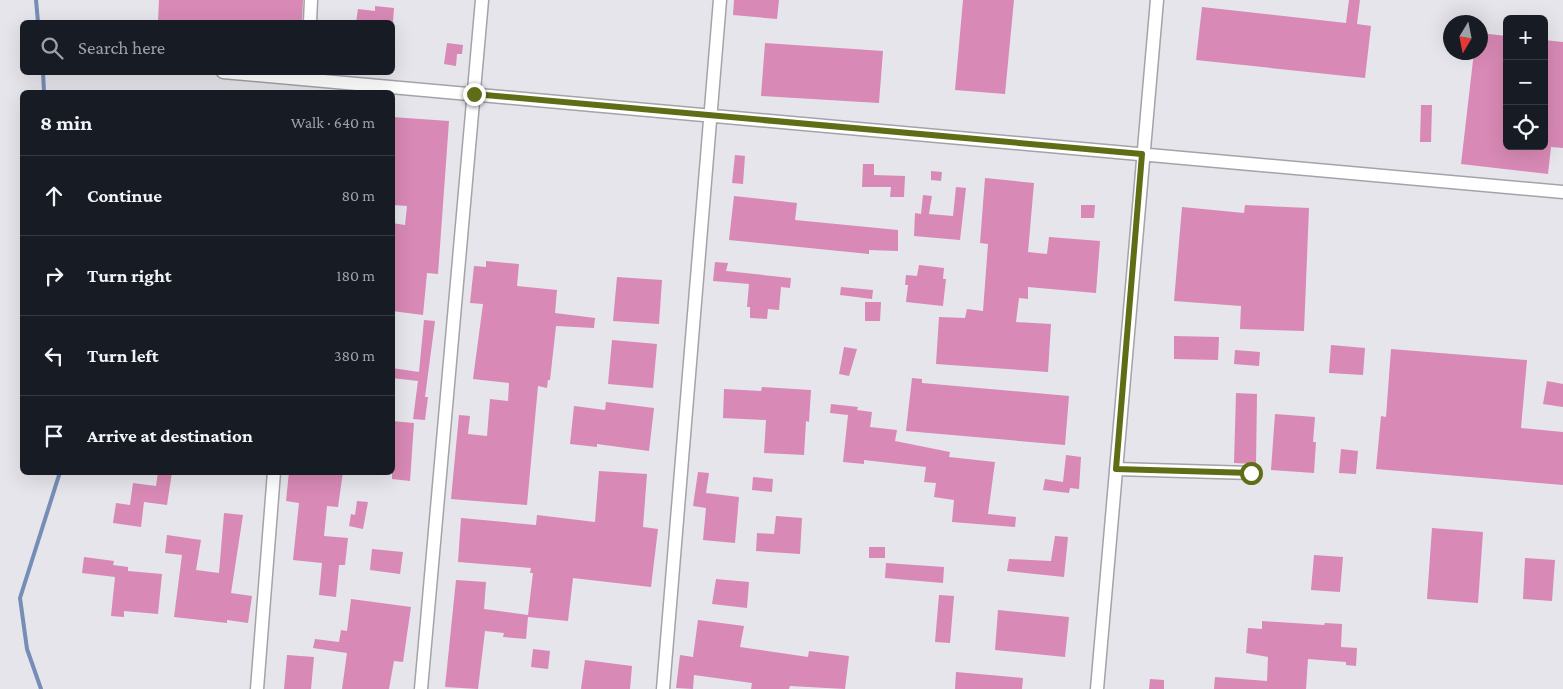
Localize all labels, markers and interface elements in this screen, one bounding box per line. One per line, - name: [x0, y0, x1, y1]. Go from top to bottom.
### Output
- north arrow: [1443, 15, 1488, 60]
- map controls: [1503, 15, 1548, 150]
- button: +: [1503, 15, 1548, 60]
- search box: [20, 20, 395, 75]
- icon: search: [38, 34, 66, 62]
- text: Search here: [78, 37, 165, 58]
- button: −: [1503, 60, 1548, 105]
- route end: [463, 83, 486, 106]
- button: locate: [1503, 105, 1548, 150]
- text: 8 min: [40, 111, 92, 135]
- text: Walk · 640 m: [291, 114, 375, 131]
- icon: ahead: [40, 182, 68, 210]
- text: Continue: [87, 185, 162, 206]
- text: 80 m: [341, 187, 375, 204]
- icon: right: [40, 262, 68, 290]
- text: Turn right: [87, 265, 172, 286]
- text: 180 m: [336, 267, 375, 284]
- icon: left: [40, 342, 68, 370]
- text: Turn left: [87, 345, 159, 366]
- text: 380 m: [334, 347, 375, 364]
- icon: arrive: [40, 422, 68, 450]
- text: Arrive at destination: [87, 425, 253, 446]
- route start: [1240, 462, 1263, 485]

